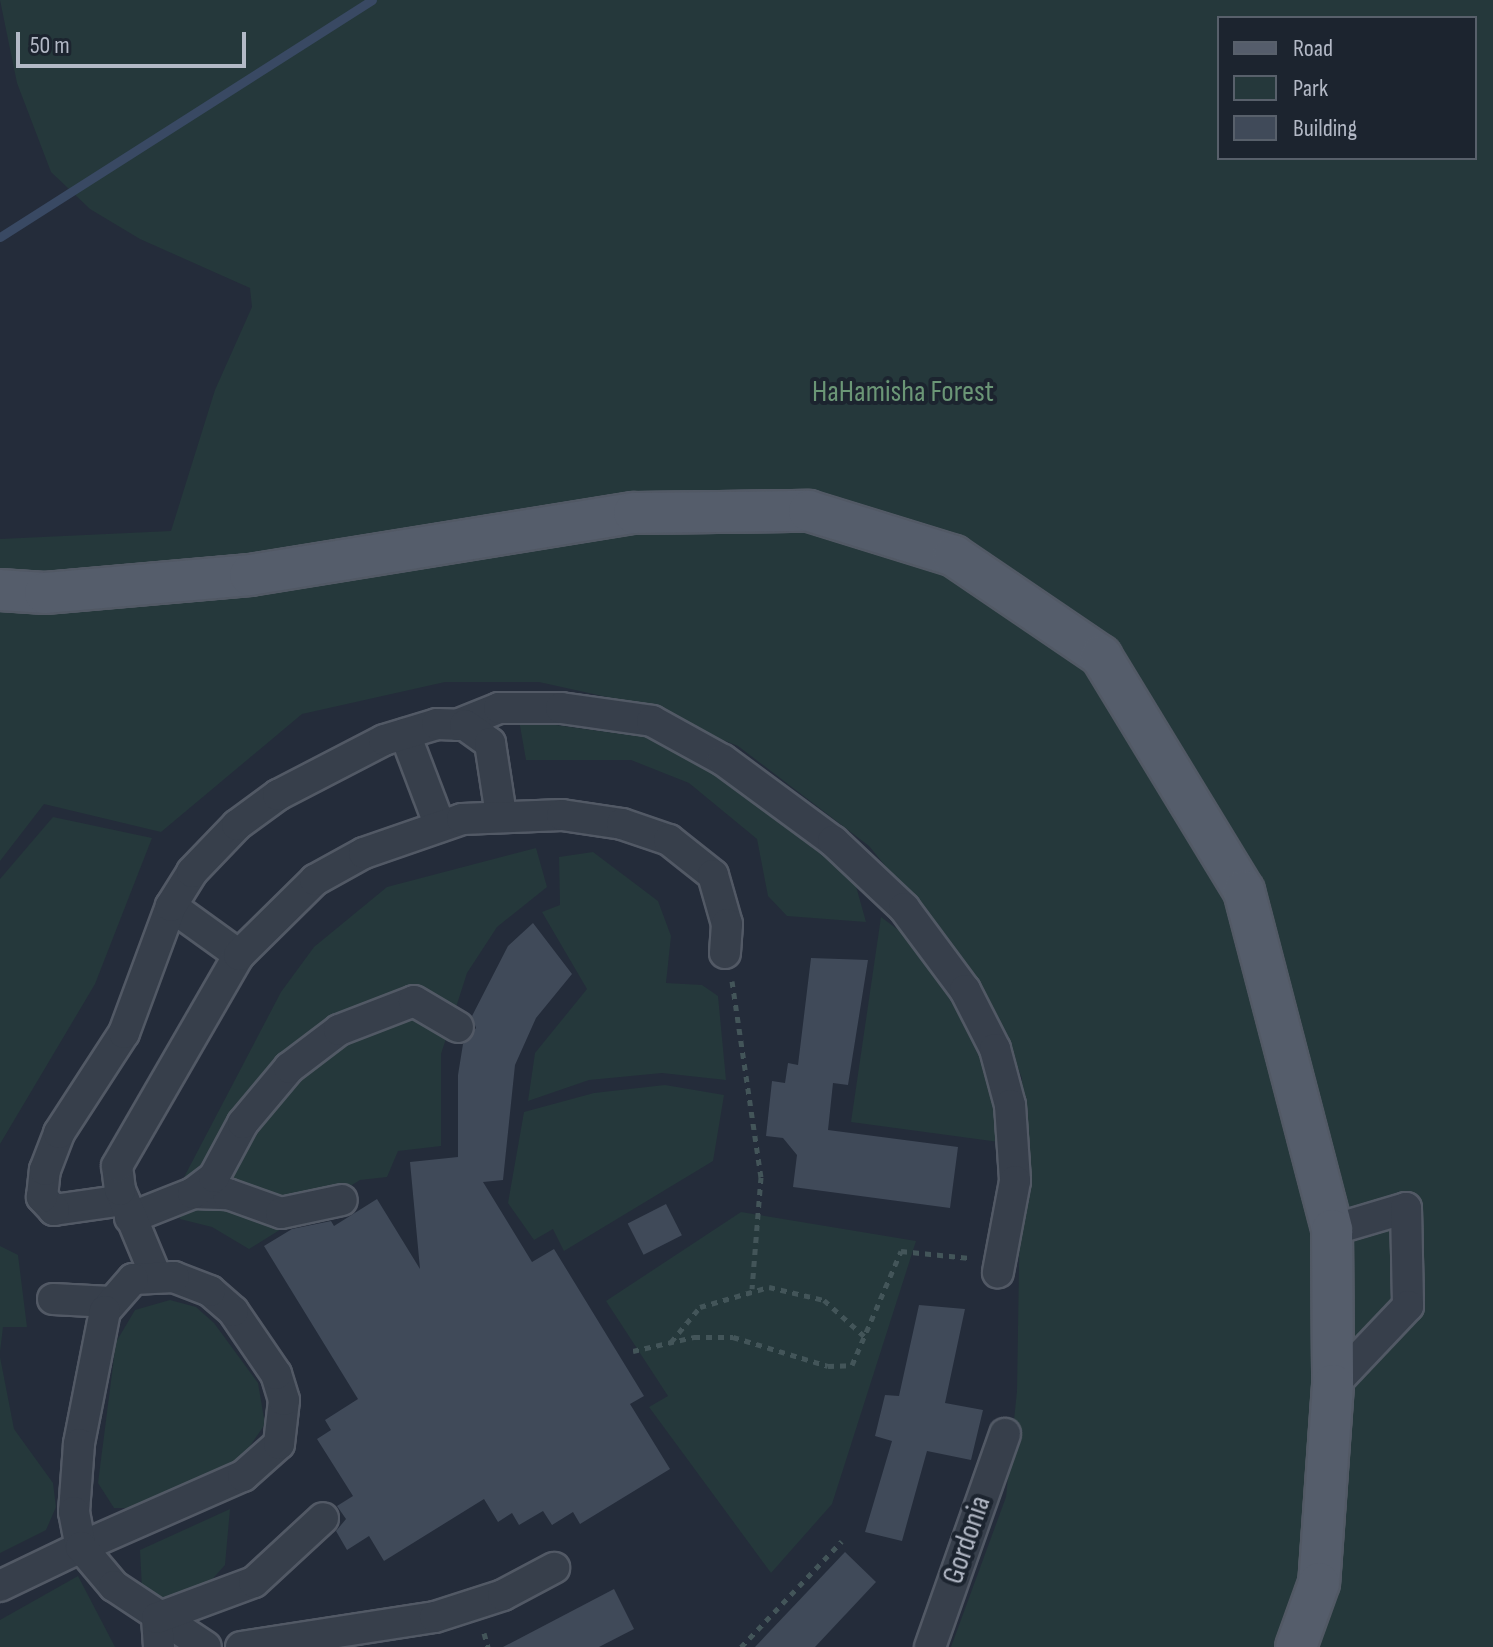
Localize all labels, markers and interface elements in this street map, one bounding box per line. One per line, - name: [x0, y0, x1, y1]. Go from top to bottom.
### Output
- scale bar: [20, 16, 250, 66]
- legend: [1217, 16, 1477, 160]
- text: 50 m: [30, 31, 70, 60]
- text: Road: [1293, 34, 1333, 63]
- text: Park: [1293, 74, 1328, 103]
- text: Building: [1293, 114, 1357, 143]
- park label: HaHamisha Forest: [812, 374, 994, 410]
- street label: Gordonia: [935, 1491, 999, 1589]

